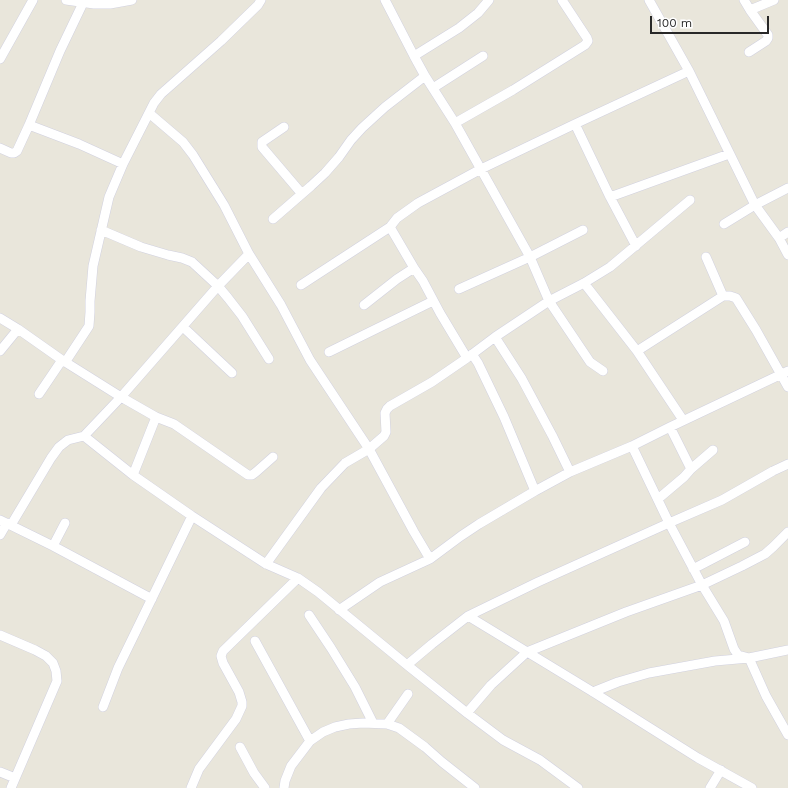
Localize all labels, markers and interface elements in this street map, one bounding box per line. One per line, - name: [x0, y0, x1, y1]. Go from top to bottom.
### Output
- scale bar: [652, 8, 771, 34]
- text: 100 m: [657, 16, 692, 30]

